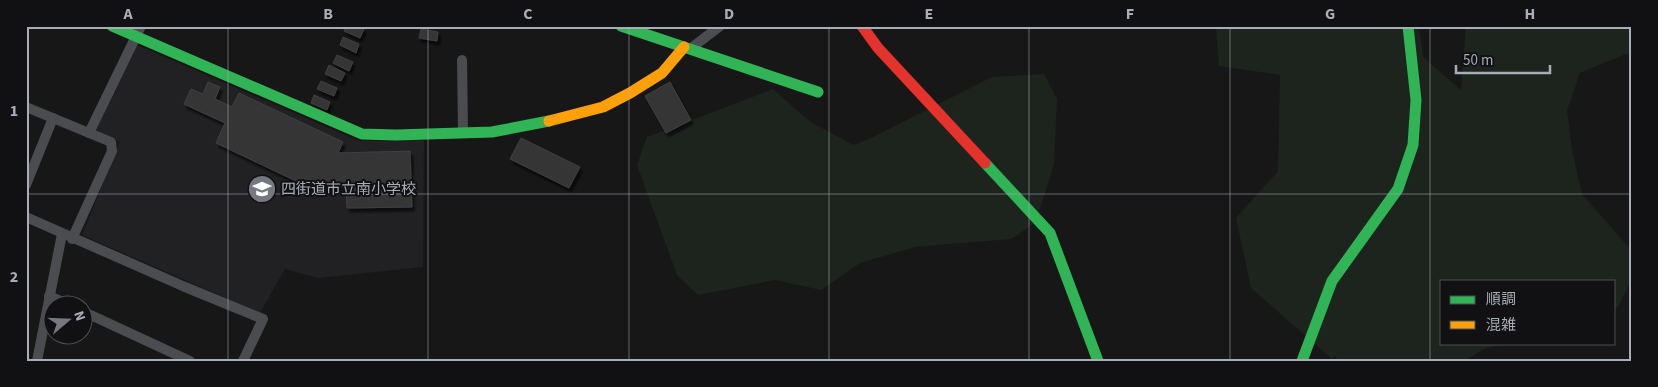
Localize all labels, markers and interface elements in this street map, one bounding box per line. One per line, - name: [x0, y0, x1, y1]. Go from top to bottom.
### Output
- text: A: [122, 3, 133, 25]
- text: B: [323, 3, 333, 25]
- text: C: [523, 3, 533, 25]
- text: D: [724, 3, 734, 25]
- text: E: [925, 3, 933, 25]
- text: F: [1126, 3, 1134, 25]
- text: G: [1325, 3, 1335, 25]
- text: H: [1525, 3, 1535, 25]
- scale bar: [1456, 42, 1549, 74]
- text: 50 m: [1463, 50, 1493, 71]
- text: 1: [10, 100, 18, 122]
- school or university icon: 四街道市立南小学校: [247, 174, 277, 204]
- place label: 四街道市立南小学校: [281, 179, 416, 200]
- text: 2: [10, 266, 18, 288]
- legend: [1440, 280, 1616, 344]
- text: 順調: [1486, 289, 1516, 310]
- north arrow: [42, 294, 92, 344]
- text: N: [68, 308, 90, 324]
- text: 混雑: [1486, 315, 1516, 336]

